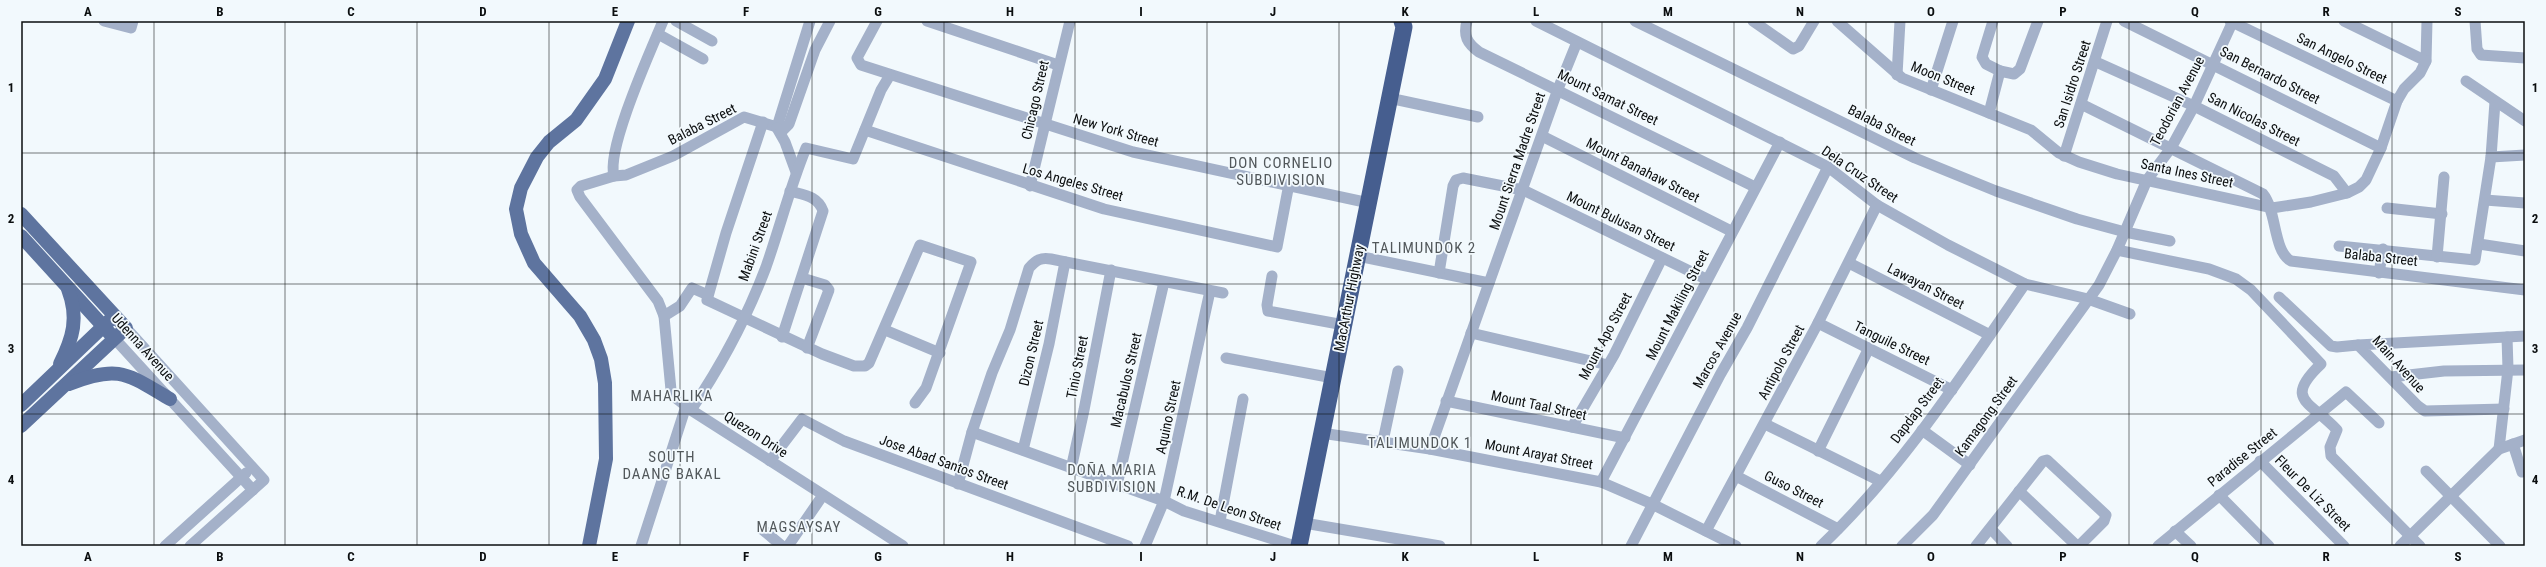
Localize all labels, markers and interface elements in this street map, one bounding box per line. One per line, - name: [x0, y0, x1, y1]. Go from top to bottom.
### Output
- text: A: [84, 4, 92, 19]
- text: B: [216, 4, 224, 19]
- text: C: [347, 4, 355, 19]
- text: D: [479, 4, 487, 19]
- text: E: [612, 4, 619, 19]
- text: F: [743, 4, 749, 19]
- text: G: [874, 4, 882, 19]
- text: H: [1006, 4, 1014, 19]
- text: I: [1139, 4, 1143, 19]
- text: J: [1270, 4, 1276, 19]
- text: K: [1401, 4, 1409, 19]
- text: L: [1533, 4, 1539, 19]
- text: M: [1663, 4, 1673, 19]
- text: N: [1796, 4, 1804, 19]
- text: O: [1927, 4, 1935, 19]
- text: P: [2059, 4, 2067, 19]
- text: Q: [2191, 4, 2199, 19]
- text: R: [2322, 4, 2330, 19]
- text: S: [2454, 4, 2462, 19]
- street label: San Angelo Street: [2294, 29, 2390, 87]
- street label: San Isidro Street: [2050, 38, 2094, 130]
- street label: San Bernardo Street: [2217, 43, 2323, 107]
- street label: Teodorian Avenue: [2147, 53, 2207, 148]
- street label: Moon Street: [1909, 58, 1977, 98]
- street label: Chicago Street: [1018, 59, 1052, 141]
- street label: Mount Samat Street: [1555, 66, 1661, 128]
- text: 1: [8, 80, 14, 95]
- text: 1: [2532, 80, 2538, 95]
- street label: San Nicolas Street: [2205, 89, 2303, 149]
- street label: Mount Sierra Madre Street: [1486, 90, 1548, 232]
- street label: Balaba Street: [665, 100, 739, 148]
- street label: Balaba Street: [1845, 101, 1919, 149]
- street label: New York Street: [1071, 110, 1161, 150]
- street label: Mount Banahaw Street: [1584, 135, 1702, 205]
- street label: Dela Cruz Street: [1819, 143, 1901, 205]
- district label: DON CORNELIO SUBDIVISION: [1229, 154, 1333, 189]
- street label: Santa Ines Street: [2139, 155, 2235, 191]
- street label: Los Angeles Street: [1021, 160, 1125, 204]
- street label: Mount Bulusan Street: [1564, 188, 1678, 254]
- street label: Mabini Street: [735, 209, 775, 283]
- text: 2: [8, 211, 15, 226]
- text: 2: [2532, 211, 2539, 226]
- district label: TALIMUNDOK 2: [1372, 239, 1476, 257]
- street label: MacArthur Highway: [1331, 243, 1367, 353]
- street label: Balaba Street: [2343, 245, 2419, 269]
- street label: Mount Makiling Street: [1642, 247, 1712, 363]
- street label: Lawayan Street: [1885, 260, 1967, 312]
- street label: Mount Apo Street: [1575, 290, 1635, 382]
- street label: Marcos Avenue: [1689, 309, 1745, 391]
- street label: Udenna Avenue: [109, 310, 178, 384]
- street label: Tanguile Street: [1851, 318, 1933, 368]
- street label: Dizon Street: [1016, 319, 1046, 387]
- street label: Antipolo Street: [1755, 322, 1807, 402]
- street label: Macabulos Street: [1107, 331, 1145, 429]
- street label: Main Avenue: [2369, 332, 2429, 396]
- street label: Tinio Street: [1063, 334, 1091, 400]
- text: 3: [8, 341, 14, 356]
- text: 3: [2532, 341, 2538, 356]
- street label: Kamagong Street: [1952, 373, 2020, 459]
- street label: Dapdap Street: [1887, 374, 1947, 446]
- street label: Aquino Street: [1152, 379, 1184, 455]
- district label: MAHARLIKA: [631, 387, 713, 405]
- street label: Mount Taal Street: [1490, 387, 1588, 423]
- street label: Quezon Drive: [721, 407, 791, 461]
- street label: Paradise Street: [2204, 424, 2280, 490]
- street label: Jose Abad Santos Street: [877, 431, 1011, 493]
- district label: TALIMUNDOK 1: [1368, 434, 1472, 452]
- street label: Mount Arayat Street: [1484, 436, 1594, 472]
- district label: SOUTH DAANG BAKAL: [622, 448, 722, 483]
- street label: Fleur De Liz Street: [2272, 452, 2354, 534]
- district label: DOÑA MARIA SUBDIVISION: [1067, 461, 1157, 496]
- street label: Guso Street: [1762, 467, 1826, 511]
- text: 4: [8, 472, 15, 487]
- text: 4: [2532, 472, 2539, 487]
- street label: R.M. De Leon Street: [1175, 483, 1283, 533]
- district label: MAGSAYSAY: [756, 518, 842, 536]
- text: A: [84, 549, 92, 564]
- text: B: [216, 549, 224, 564]
- text: C: [347, 549, 355, 564]
- text: D: [479, 549, 487, 564]
- text: E: [612, 549, 619, 564]
- text: F: [743, 549, 749, 564]
- text: G: [874, 549, 882, 564]
- text: H: [1006, 549, 1014, 564]
- text: I: [1139, 549, 1143, 564]
- text: J: [1270, 549, 1276, 564]
- text: K: [1401, 549, 1409, 564]
- text: L: [1533, 549, 1539, 564]
- text: M: [1663, 549, 1673, 564]
- text: N: [1796, 549, 1804, 564]
- text: O: [1927, 549, 1935, 564]
- text: P: [2059, 549, 2067, 564]
- text: Q: [2191, 549, 2199, 564]
- text: R: [2322, 549, 2330, 564]
- text: S: [2454, 549, 2462, 564]

